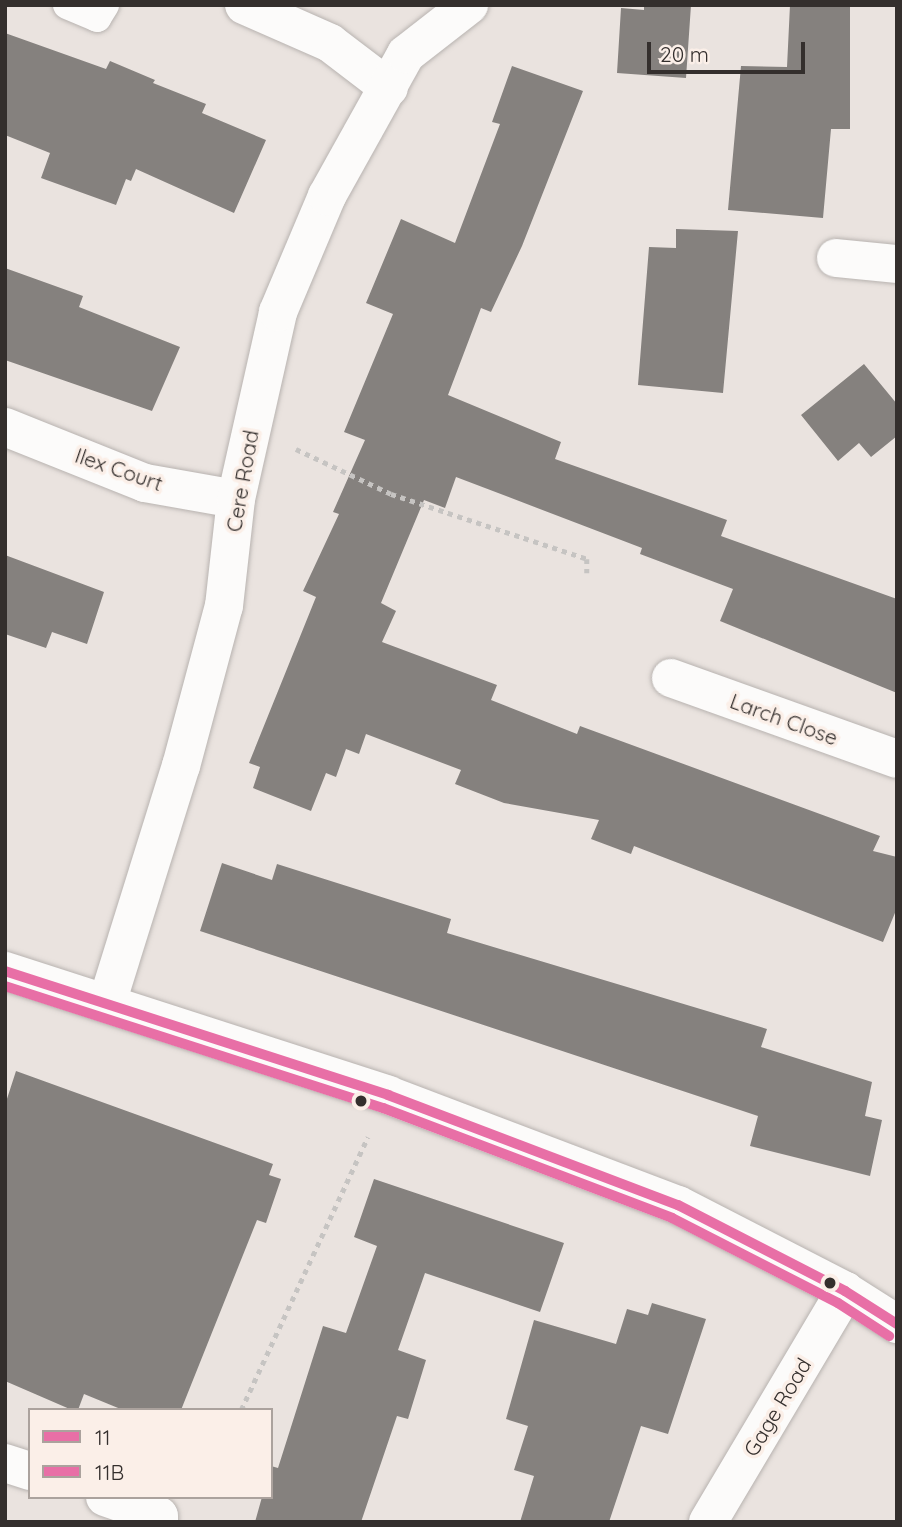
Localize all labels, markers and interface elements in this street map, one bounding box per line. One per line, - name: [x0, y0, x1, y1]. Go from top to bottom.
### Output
- scale bar: [650, 28, 808, 72]
- text: 20 m: [660, 41, 709, 67]
- street label: Cere Road: [221, 428, 263, 534]
- street label: Ilex Court: [72, 442, 166, 496]
- street label: Larch Close: [727, 688, 841, 750]
- unlabelled marker: [354, 1094, 368, 1108]
- unlabelled marker: [823, 1276, 837, 1290]
- street label: Gage Road: [738, 1353, 816, 1461]
- legend: [28, 1408, 273, 1499]
- text: 11: [95, 1424, 111, 1450]
- text: 11B: [95, 1459, 124, 1485]

